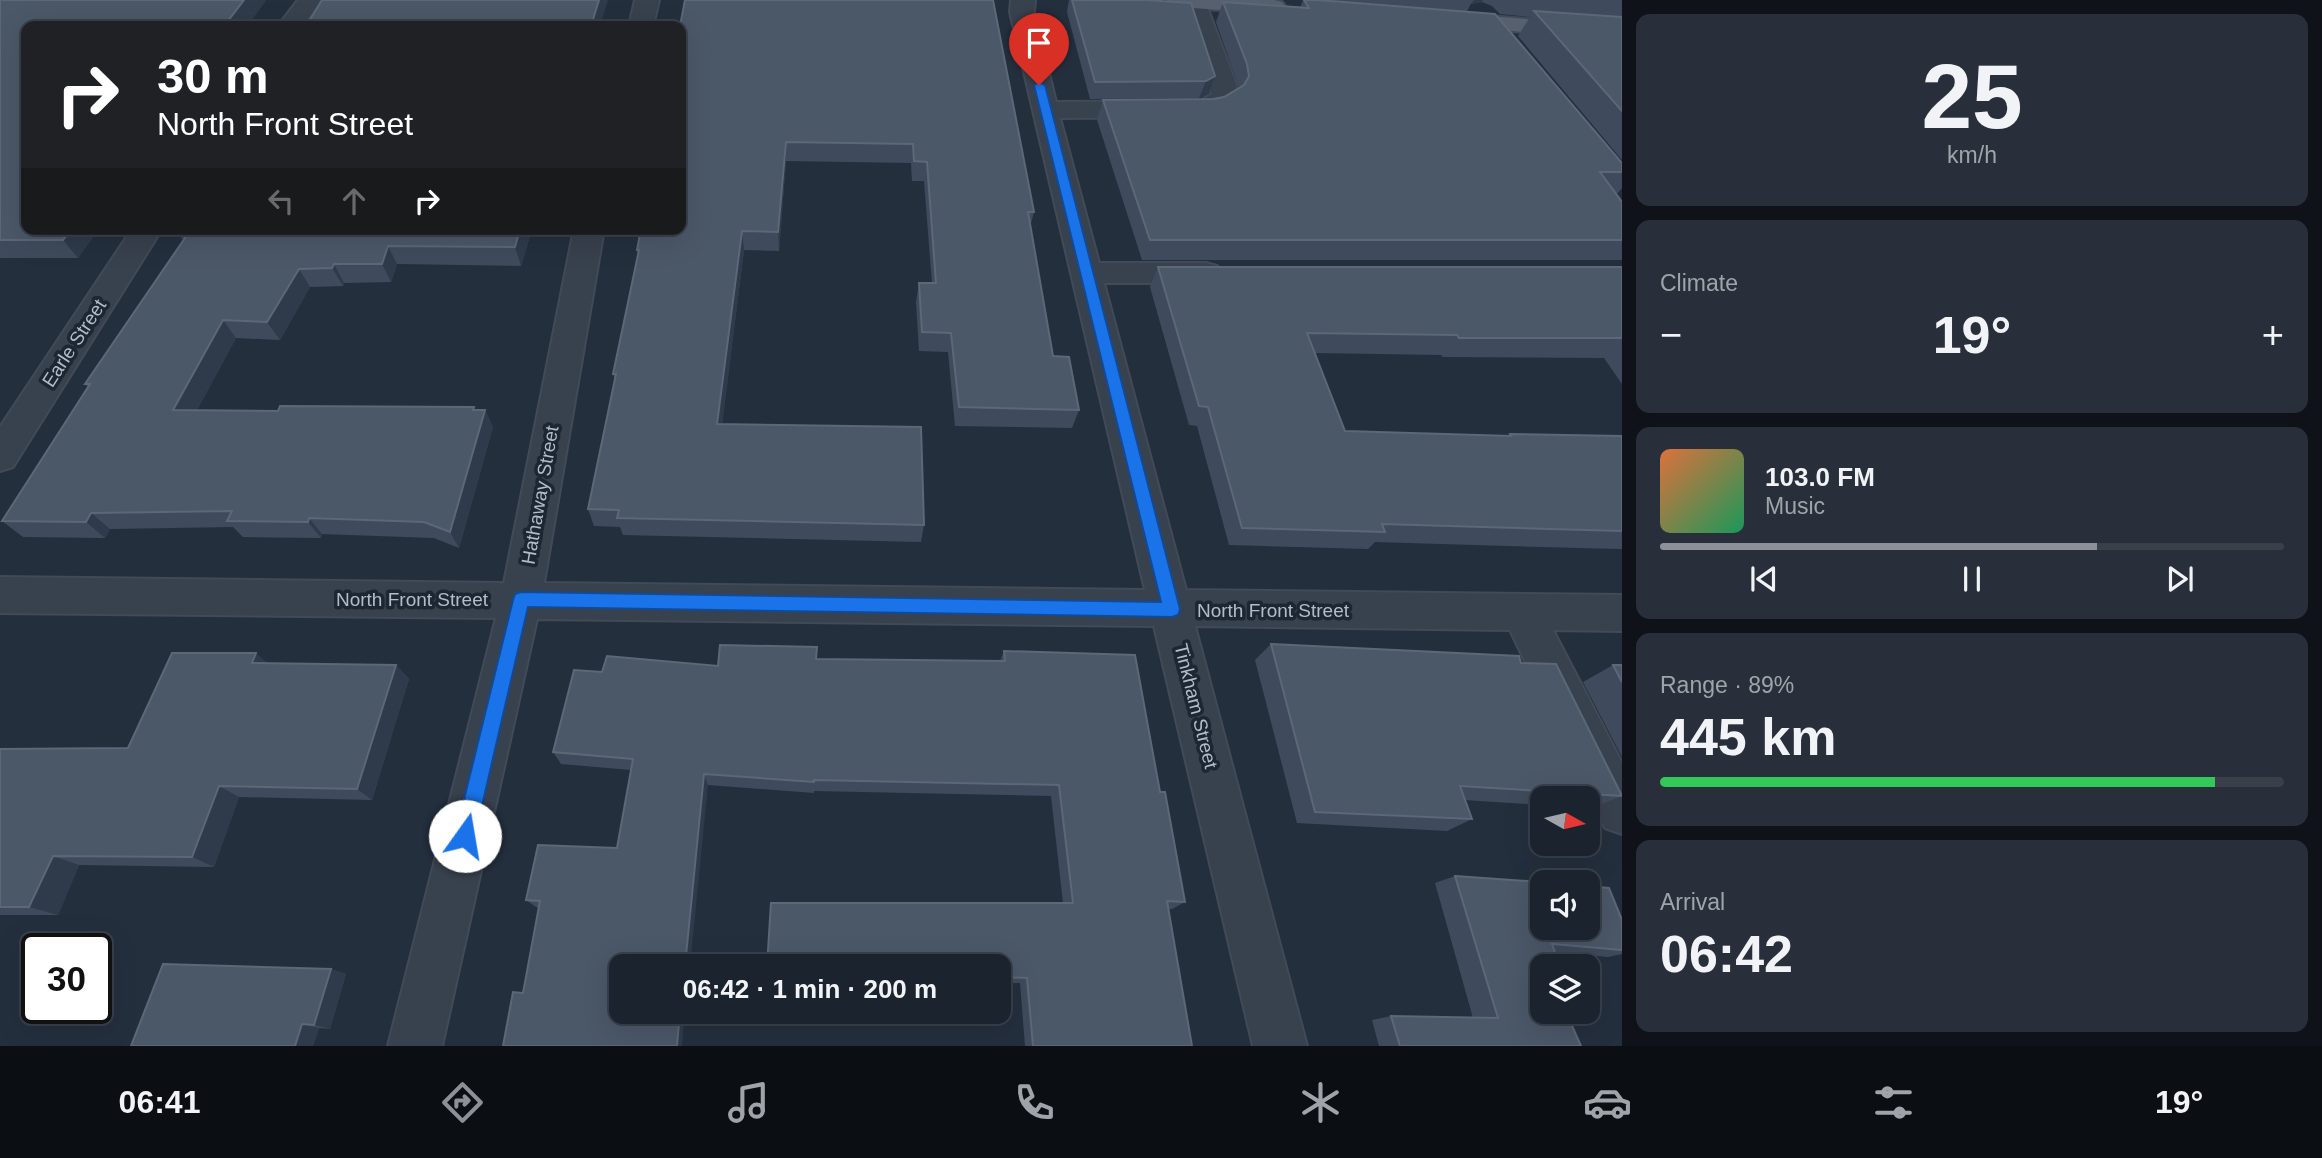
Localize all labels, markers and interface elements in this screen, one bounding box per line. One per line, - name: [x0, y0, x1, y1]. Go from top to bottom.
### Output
- pin: [1009, 13, 1069, 85]
- icon: arrive: [1020, 24, 1058, 62]
- text: 25: [1921, 46, 2023, 147]
- icon: right: [42, 49, 133, 140]
- text: 30 m: [157, 49, 269, 103]
- text: North Front Street: [157, 106, 413, 142]
- text: km/h: [1947, 142, 1997, 168]
- icon: left: [262, 182, 300, 220]
- icon: ahead: [335, 182, 373, 220]
- icon: right: [408, 182, 446, 220]
- text: Climate: [1660, 270, 1738, 296]
- street label: Earle Street: [38, 295, 111, 391]
- text: 19°: [1933, 306, 2011, 364]
- text: −: [1660, 314, 1682, 356]
- text: +: [2262, 314, 2284, 356]
- street label: Hathaway Street: [517, 423, 563, 566]
- text: 103.0 FM: [1765, 462, 1875, 492]
- text: Music: [1765, 493, 1825, 519]
- icon: previous: [1745, 560, 1783, 598]
- icon: pause: [1953, 560, 1991, 598]
- icon: next: [2161, 560, 2199, 598]
- street label: North Front Street: [336, 589, 489, 610]
- street label: North Front Street: [1197, 600, 1350, 621]
- street label: Tinkham Street: [1170, 641, 1222, 771]
- text: Range · 89%: [1660, 672, 1794, 698]
- text: 445 km: [1660, 708, 1836, 766]
- north arrow: [1530, 786, 1600, 856]
- map controls: [1530, 786, 1600, 1024]
- position arrow: [428, 799, 502, 873]
- button: sound: [1530, 870, 1600, 940]
- text: Arrival: [1660, 889, 1725, 915]
- text: 06:42: [1660, 925, 1793, 983]
- speed limit sign: 30: [21, 933, 112, 1024]
- button: layers: [1530, 954, 1600, 1024]
- text: 06:42 · 1 min · 200 m: [683, 974, 937, 1004]
- icon: directions: [438, 1078, 487, 1127]
- icon: music: [724, 1078, 773, 1127]
- icon: phone: [1010, 1078, 1059, 1127]
- icon: climate: [1296, 1078, 1345, 1127]
- icon: car: [1583, 1078, 1632, 1127]
- icon: filters: [1869, 1078, 1918, 1127]
- text: 06:41: [119, 1084, 200, 1120]
- text: 19°: [2155, 1084, 2203, 1120]

